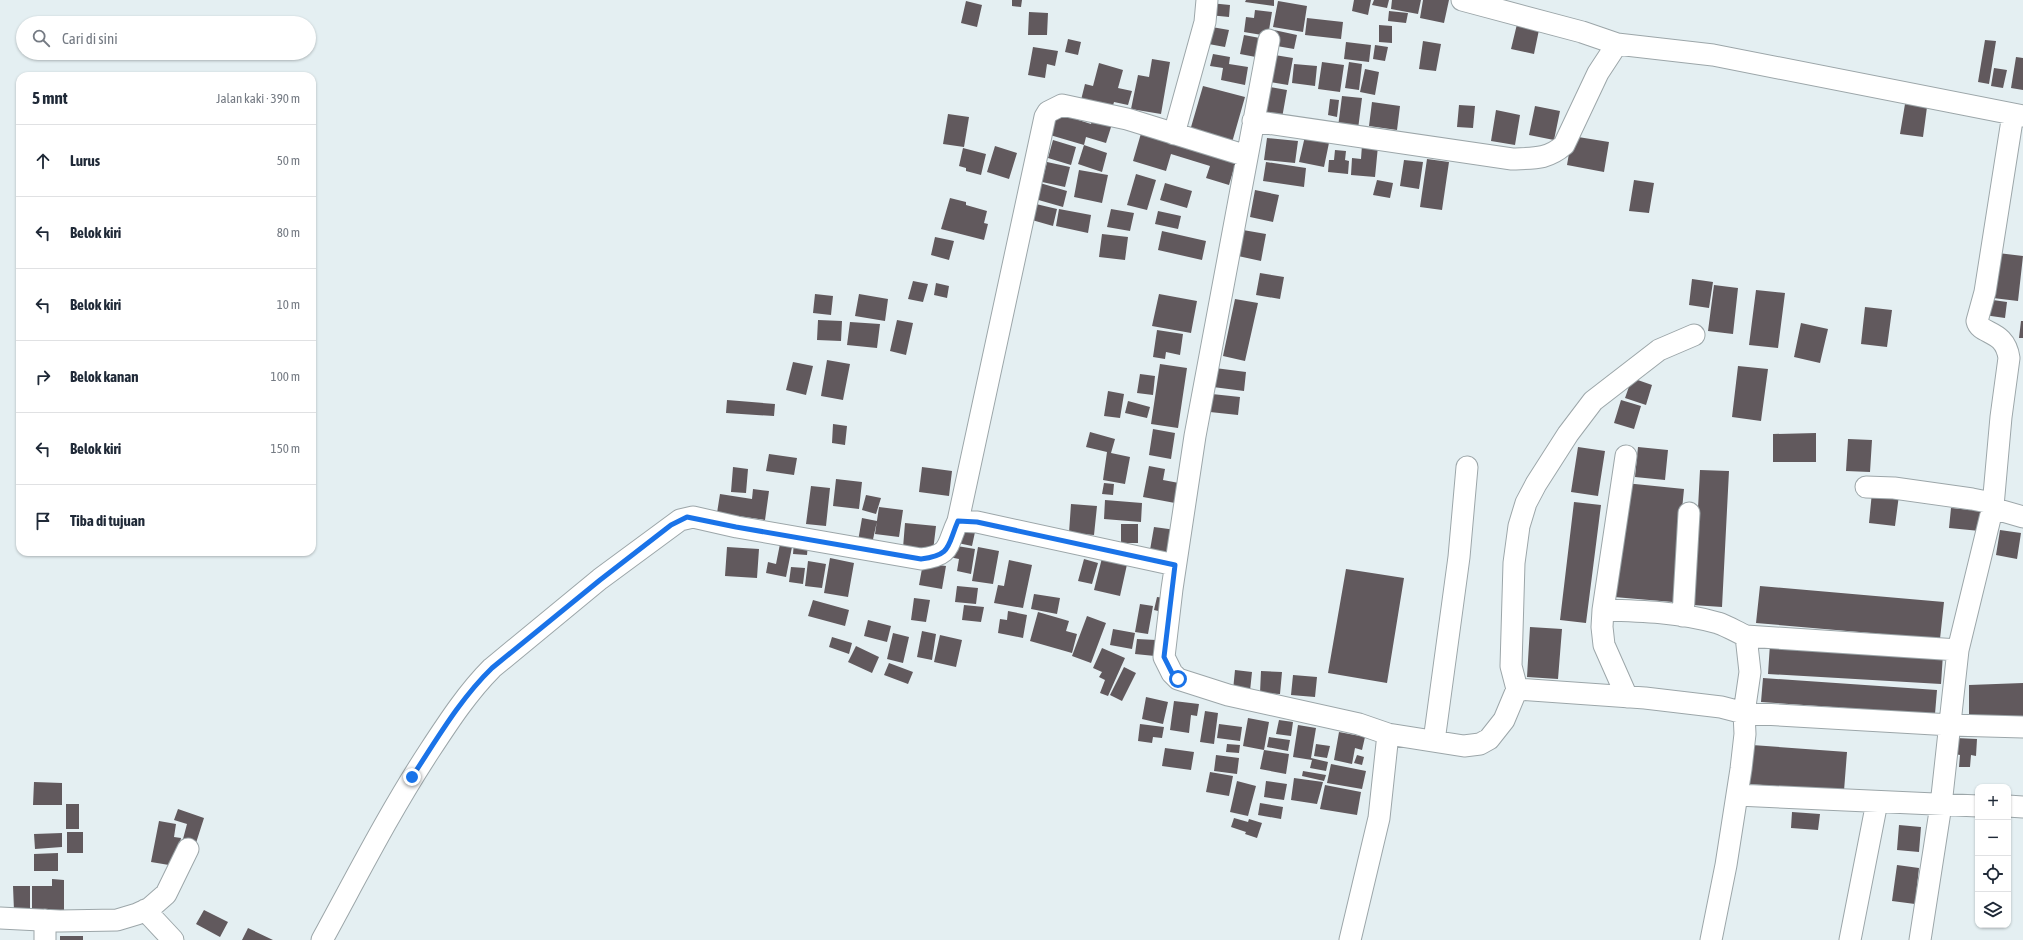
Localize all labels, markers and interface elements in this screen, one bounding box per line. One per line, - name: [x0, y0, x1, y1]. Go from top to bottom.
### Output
- search box: [16, 16, 316, 60]
- icon: search: [30, 27, 52, 49]
- text: Cari di sini: [62, 30, 118, 47]
- text: 5 mnt: [32, 88, 68, 108]
- text: Jalan kaki · 390 m: [216, 91, 300, 106]
- icon: ahead: [32, 150, 54, 172]
- text: Lurus: [70, 152, 100, 169]
- text: 50 m: [277, 153, 300, 168]
- icon: left: [32, 222, 54, 244]
- text: Belok kiri: [70, 224, 121, 241]
- text: 80 m: [277, 225, 300, 240]
- icon: left: [32, 294, 54, 316]
- text: Belok kiri: [70, 296, 121, 313]
- text: 10 m: [277, 297, 300, 312]
- icon: right: [32, 366, 54, 388]
- text: Belok kanan: [70, 368, 139, 385]
- text: 100 m: [271, 369, 300, 384]
- icon: left: [32, 438, 54, 460]
- text: Belok kiri: [70, 440, 121, 457]
- text: 150 m: [271, 441, 300, 456]
- icon: arrive: [32, 510, 54, 532]
- text: Tiba di tujuan: [70, 512, 145, 529]
- route start: [1169, 670, 1187, 688]
- route end: [403, 768, 421, 786]
- map controls: [1975, 784, 2011, 928]
- button: +: [1975, 784, 2011, 820]
- button: −: [1975, 820, 2011, 856]
- button: locate: [1975, 856, 2011, 892]
- button: layers: [1975, 892, 2011, 928]

